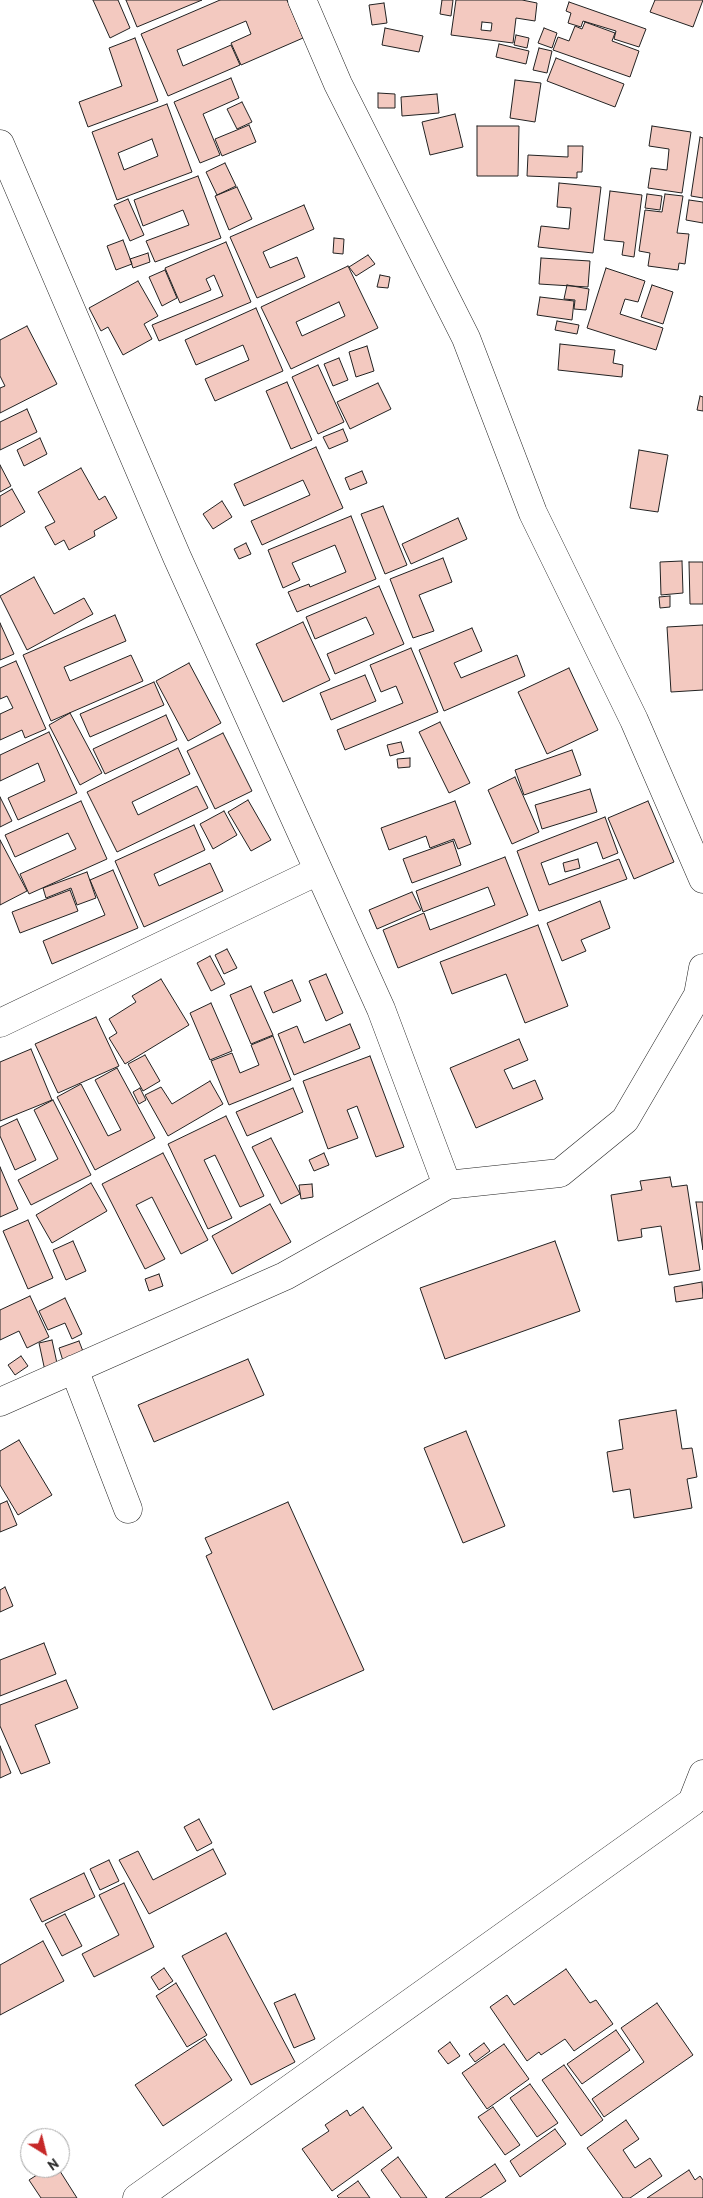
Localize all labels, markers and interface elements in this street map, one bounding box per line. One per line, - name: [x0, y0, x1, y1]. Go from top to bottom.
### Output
- north arrow: [20, 2128, 70, 2178]
- text: N: [44, 2154, 62, 2174]

